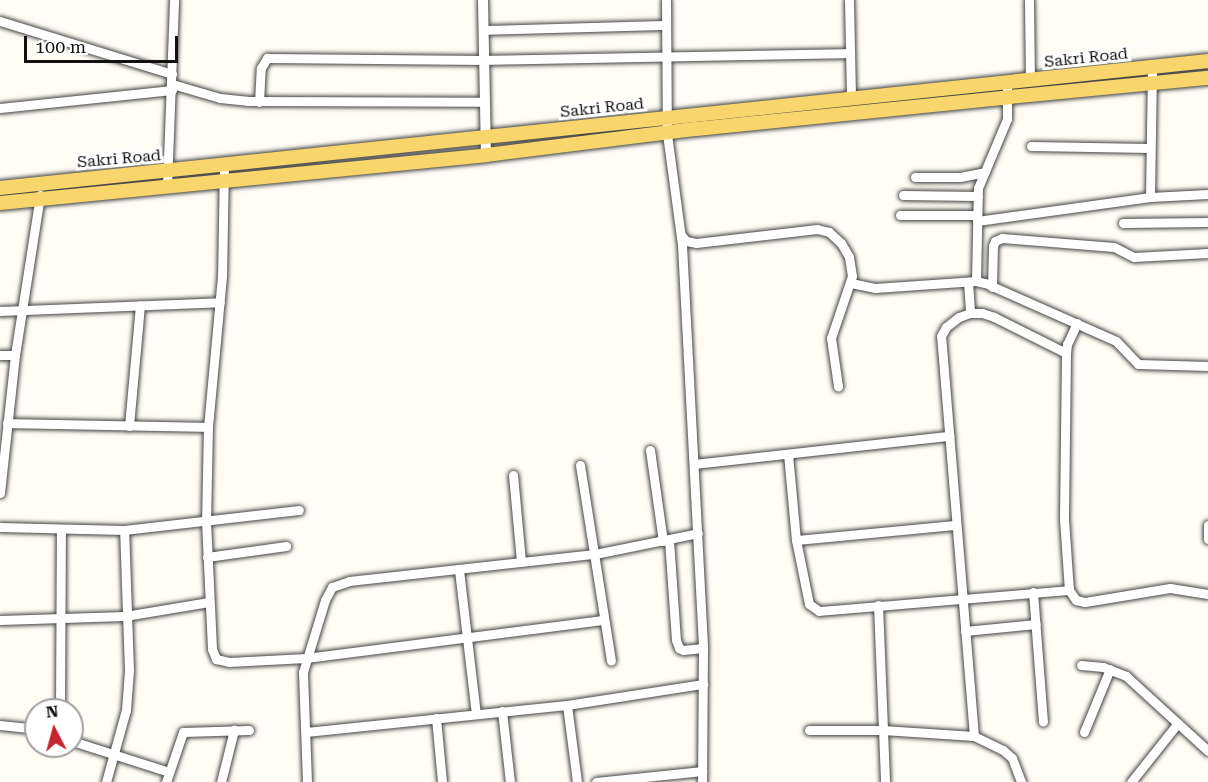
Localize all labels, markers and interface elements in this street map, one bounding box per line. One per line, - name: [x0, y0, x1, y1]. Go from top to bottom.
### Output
- scale bar: [27, 24, 182, 62]
- text: 100 m: [35, 36, 86, 57]
- street label: Sakri Road: [1043, 44, 1129, 72]
- street label: Sakri Road: [559, 94, 645, 122]
- street label: Sakri Road: [76, 146, 162, 172]
- north arrow: [24, 698, 84, 758]
- text: N: [45, 701, 59, 722]

